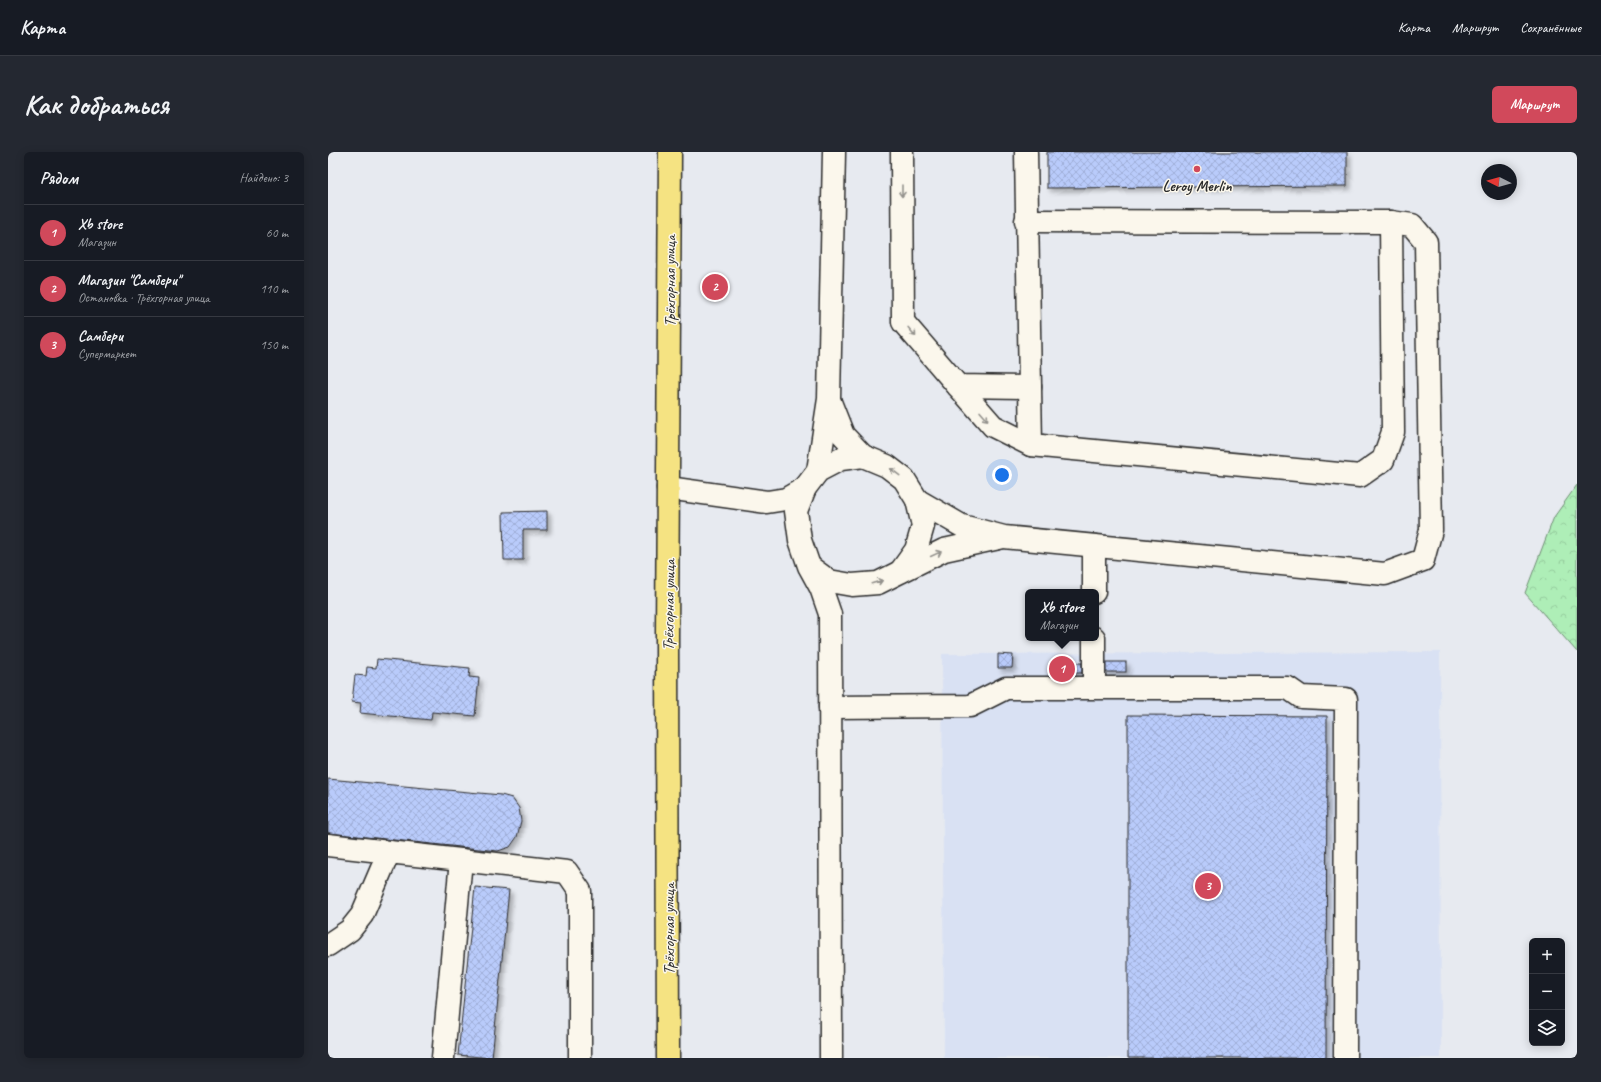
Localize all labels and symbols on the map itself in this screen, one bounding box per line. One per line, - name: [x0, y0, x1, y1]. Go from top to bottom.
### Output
- marker: Leroy Merlin: [1192, 164, 1202, 174]
- north arrow: [1481, 164, 1517, 200]
- place label: Leroy Merlin: [1162, 176, 1232, 196]
- one-way arrow: [898, 184, 906, 197]
- street label: Трёхгорная улица: [660, 234, 680, 327]
- pin: 2: [702, 272, 728, 302]
- one-way arrow: [907, 326, 916, 337]
- one-way arrow: [979, 411, 988, 421]
- your location: [992, 465, 1012, 485]
- one-way arrow: [890, 468, 901, 476]
- one-way arrow: [930, 550, 942, 557]
- street label: Трёхгорная улица: [658, 558, 680, 651]
- one-way arrow: [871, 578, 884, 585]
- pin: 1: [1049, 654, 1075, 684]
- pin: 3: [1195, 871, 1221, 901]
- street label: Трёхгорная улица: [659, 882, 679, 975]

